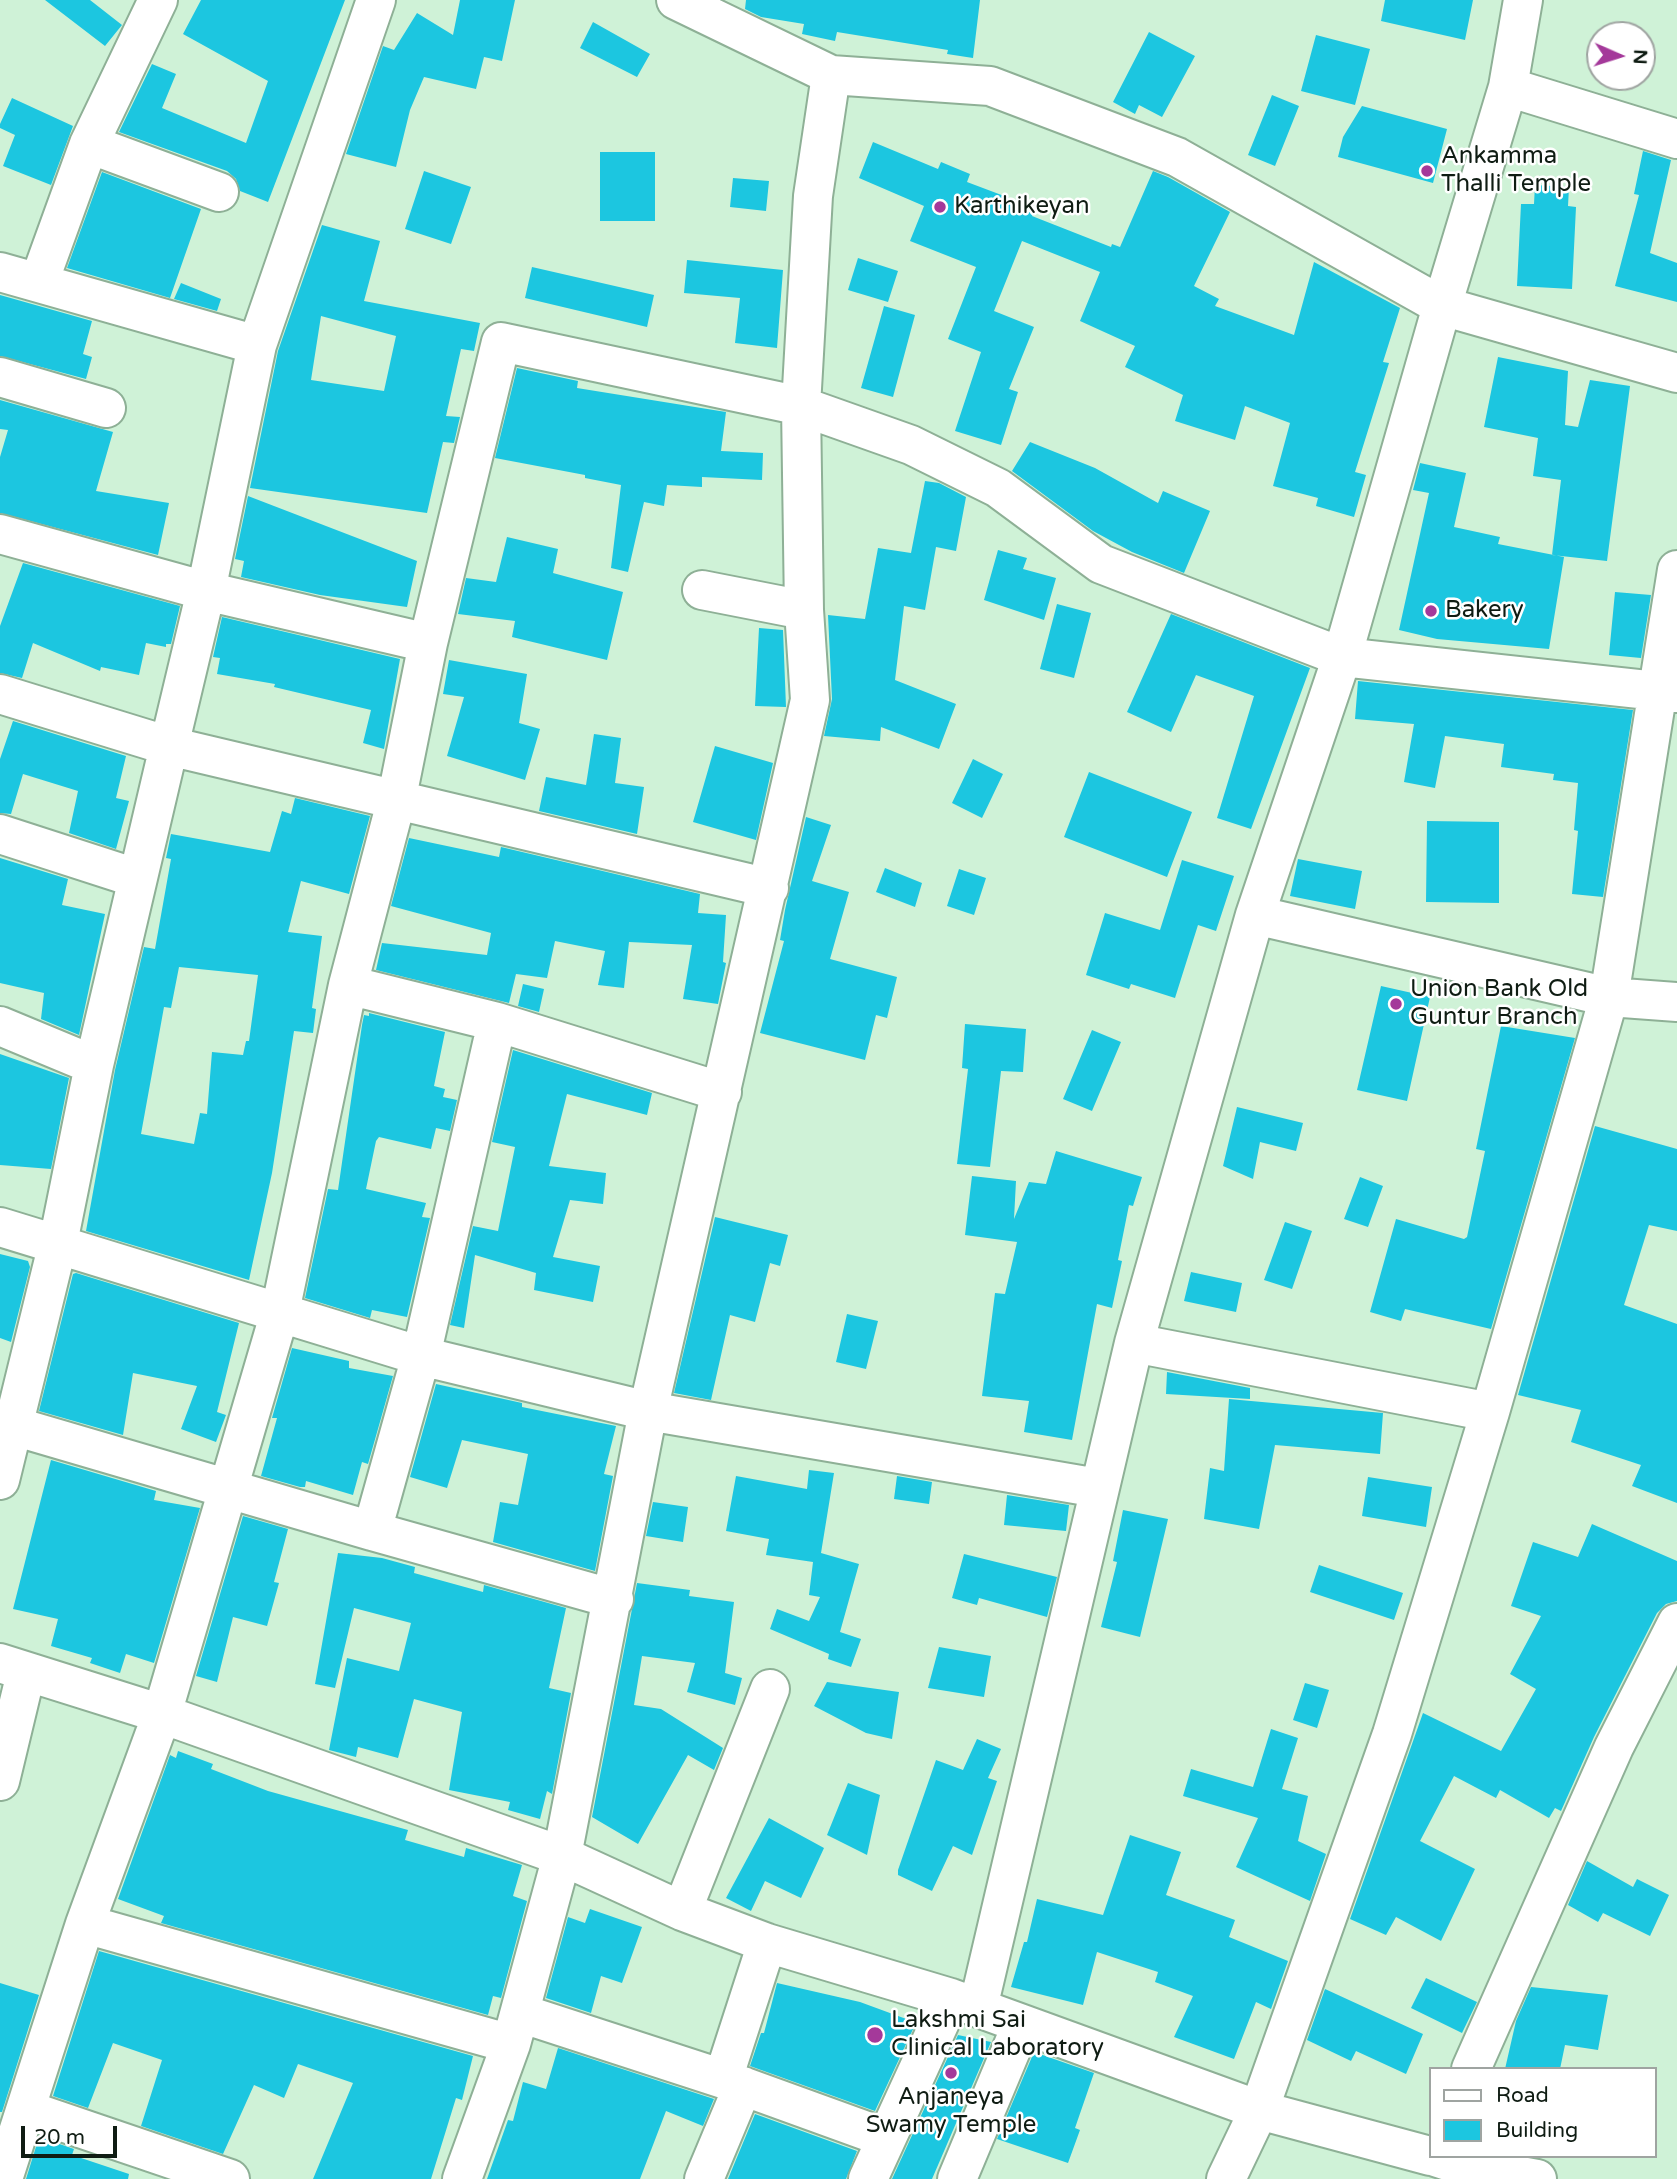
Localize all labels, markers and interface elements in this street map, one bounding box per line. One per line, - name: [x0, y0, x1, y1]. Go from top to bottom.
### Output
- north arrow: [1586, 21, 1656, 91]
- text: N: [1629, 49, 1651, 65]
- place label: Ankamma Thalli Temple: [1441, 143, 1591, 199]
- marker: Ankamma Thalli Temple: [1419, 163, 1435, 179]
- place label: Karthikeyan: [954, 193, 1090, 221]
- marker: Karthikeyan: [932, 199, 948, 215]
- place label: Bakery: [1445, 597, 1524, 625]
- marker: Bakery: [1423, 603, 1439, 619]
- place label: Union Bank Old Guntur Branch: [1410, 976, 1588, 1032]
- marker: Union Bank Old Guntur Branch: [1388, 996, 1404, 1012]
- place label: Lakshmi Sai Clinical Laboratory: [891, 2007, 1104, 2063]
- marker: Lakshmi Sai Clinical Laboratory: [865, 2025, 885, 2045]
- marker: Anjaneya Swamy Temple: [943, 2065, 959, 2081]
- legend: [1428, 2067, 1656, 2158]
- text: Road: [1496, 2083, 1549, 2108]
- place label: Anjaneya Swamy Temple: [866, 2084, 1036, 2140]
- scale bar: [24, 2112, 121, 2156]
- text: Building: [1496, 2118, 1578, 2143]
- text: 20 m: [34, 2125, 85, 2150]

